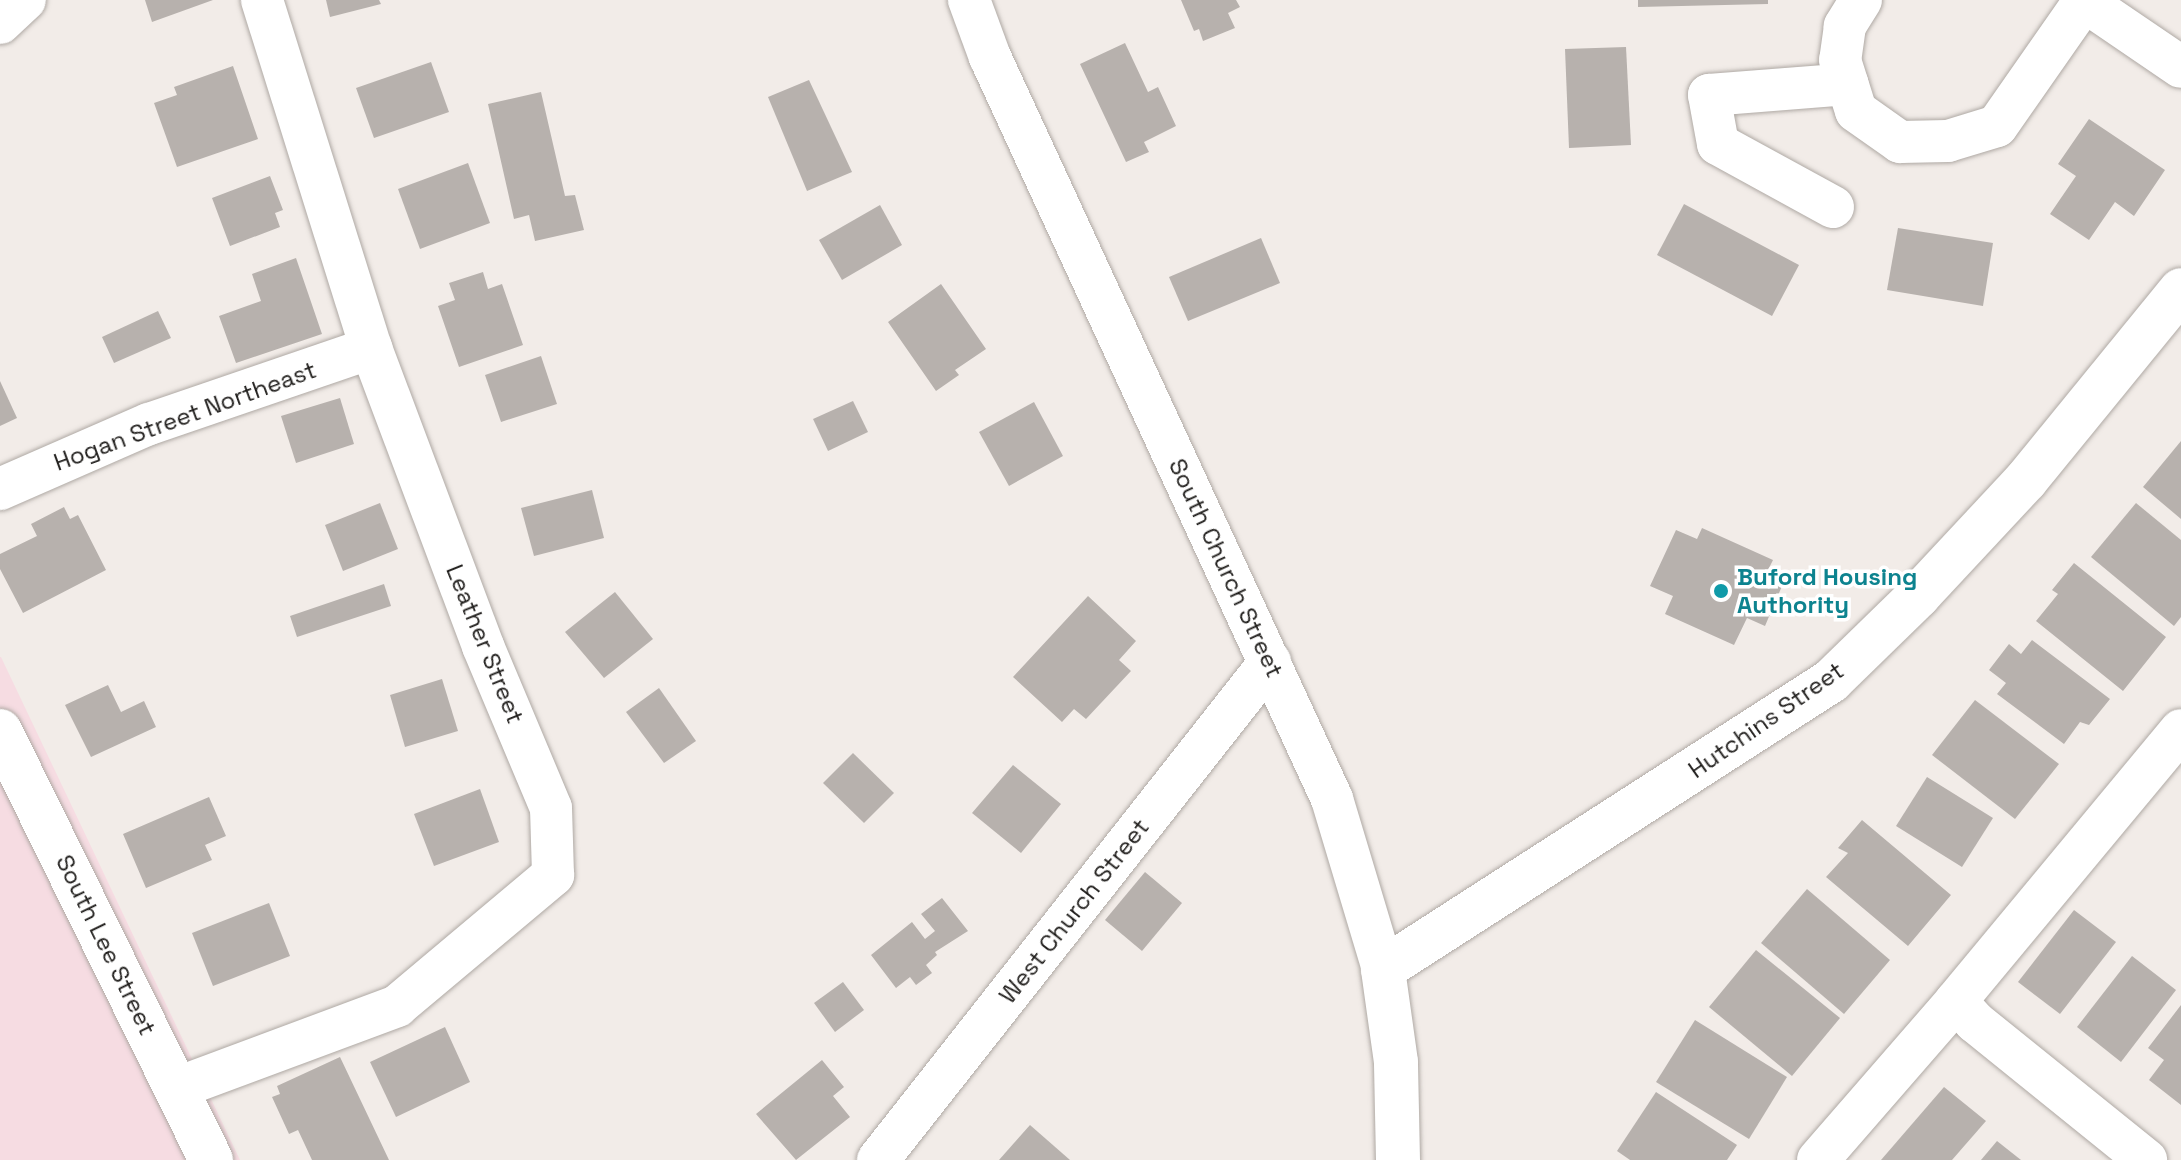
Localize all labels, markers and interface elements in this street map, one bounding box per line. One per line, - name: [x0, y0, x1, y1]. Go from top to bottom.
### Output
- street label: Hogan Street Northeast: [50, 355, 320, 477]
- street label: South Church Street: [1163, 454, 1289, 682]
- street label: Leather Street: [440, 560, 530, 728]
- place label: Buford Housing Authority: [1737, 563, 1917, 619]
- marker: Buford Housing Authority: [1712, 582, 1730, 600]
- street label: Hutchins Street: [1683, 656, 1849, 784]
- street label: West Church Street: [993, 813, 1155, 1009]
- street label: South Lee Street: [50, 850, 162, 1040]

